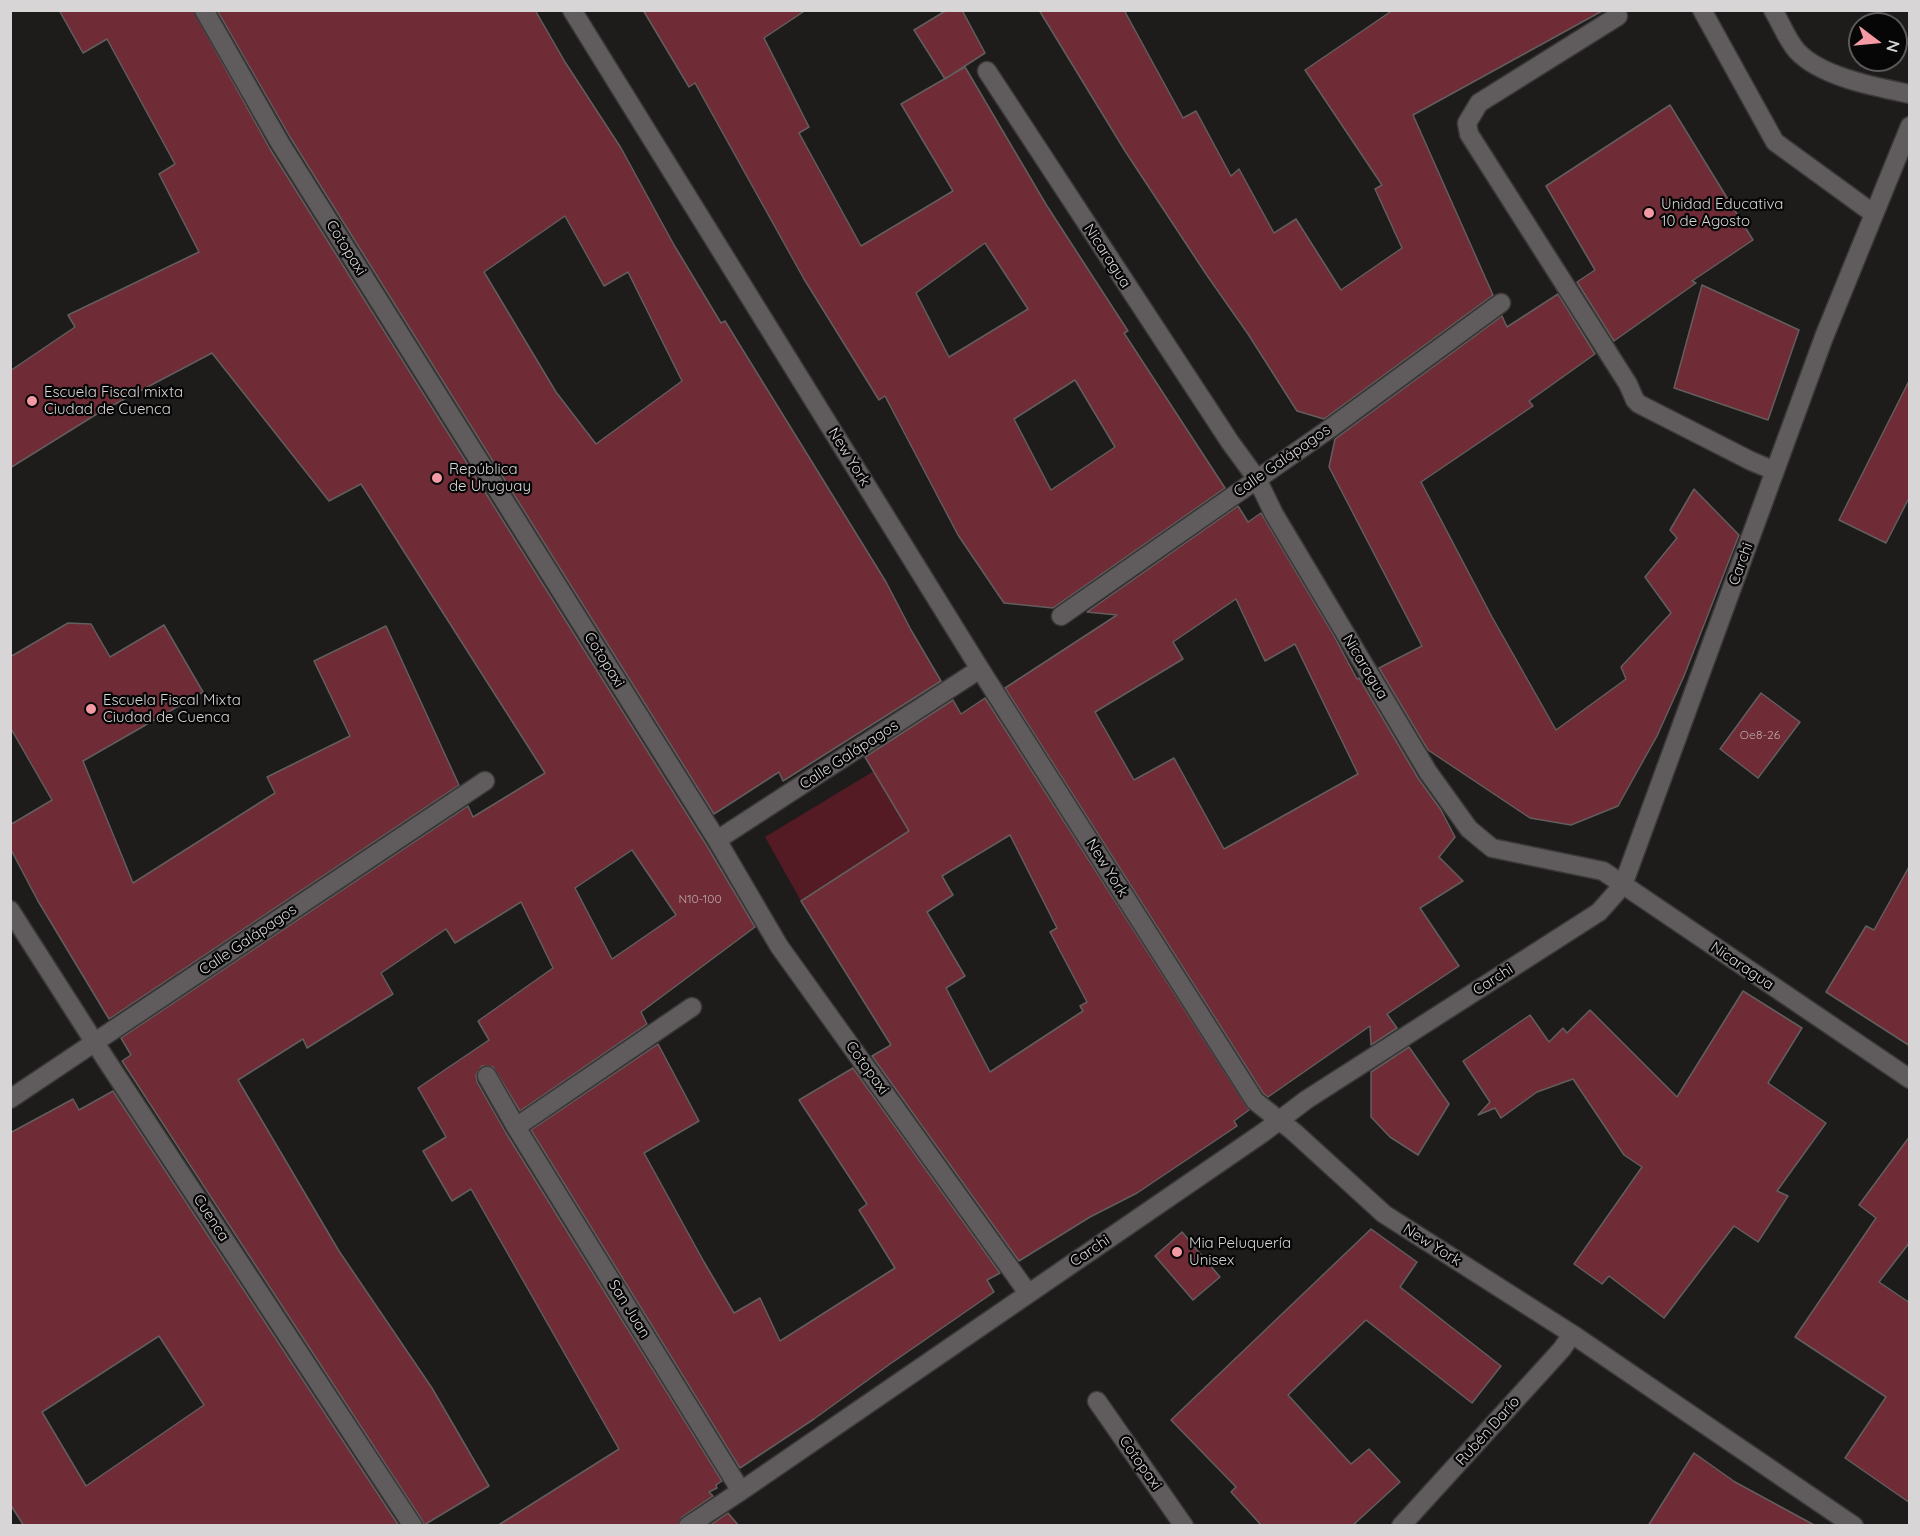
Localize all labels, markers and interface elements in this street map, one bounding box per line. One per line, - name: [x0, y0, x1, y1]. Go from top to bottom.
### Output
- north arrow: [1848, 12, 1908, 72]
- text: N: [1882, 38, 1905, 55]
- place label: Unidad Educativa 10 de Agosto: [1661, 195, 1783, 230]
- marker: Unidad Educativa 10 de Agosto: [1642, 206, 1656, 220]
- street label: Cotopaxi: [322, 217, 370, 279]
- street label: Nicaragua: [1080, 221, 1134, 291]
- place label: Escuela Fiscal mixta Ciudad de Cuenca: [44, 383, 183, 418]
- marker: Escuela Fiscal mixta Ciudad de Cuenca: [25, 394, 39, 408]
- street label: Calle Galápagos: [1230, 421, 1334, 501]
- street label: New York: [824, 424, 874, 490]
- place label: República de Uruguay: [449, 460, 531, 495]
- marker: República de Uruguay: [430, 471, 444, 485]
- street label: Carchi: [1725, 540, 1757, 588]
- street label: Cotopaxi: [580, 629, 628, 691]
- street label: Nicaragua: [1339, 631, 1391, 703]
- place label: Escuela Fiscal Mixta Ciudad de Cuenca: [103, 691, 241, 726]
- marker: Escuela Fiscal Mixta Ciudad de Cuenca: [84, 702, 98, 716]
- street label: Calle Galápagos: [796, 716, 902, 794]
- house number: Oe8-26: [1740, 728, 1780, 742]
- street label: New York: [1082, 835, 1132, 901]
- house number: N10-100: [678, 892, 722, 906]
- street label: Calle Galápagos: [196, 901, 300, 979]
- street label: Nicaragua: [1707, 938, 1777, 994]
- street label: Carchi: [1470, 961, 1516, 999]
- street label: Cotopaxi: [842, 1038, 892, 1098]
- street label: Cuenca: [189, 1191, 233, 1245]
- street label: New York: [1399, 1220, 1465, 1270]
- street label: Carchi: [1067, 1231, 1113, 1271]
- place label: Mia Peluquería Unisex: [1189, 1234, 1291, 1269]
- marker: Mia Peluquería Unisex: [1170, 1245, 1184, 1259]
- street label: San Juan: [604, 1277, 654, 1341]
- street label: Rubén Darío: [1452, 1393, 1524, 1469]
- street label: Cotopaxi: [1115, 1433, 1165, 1493]

